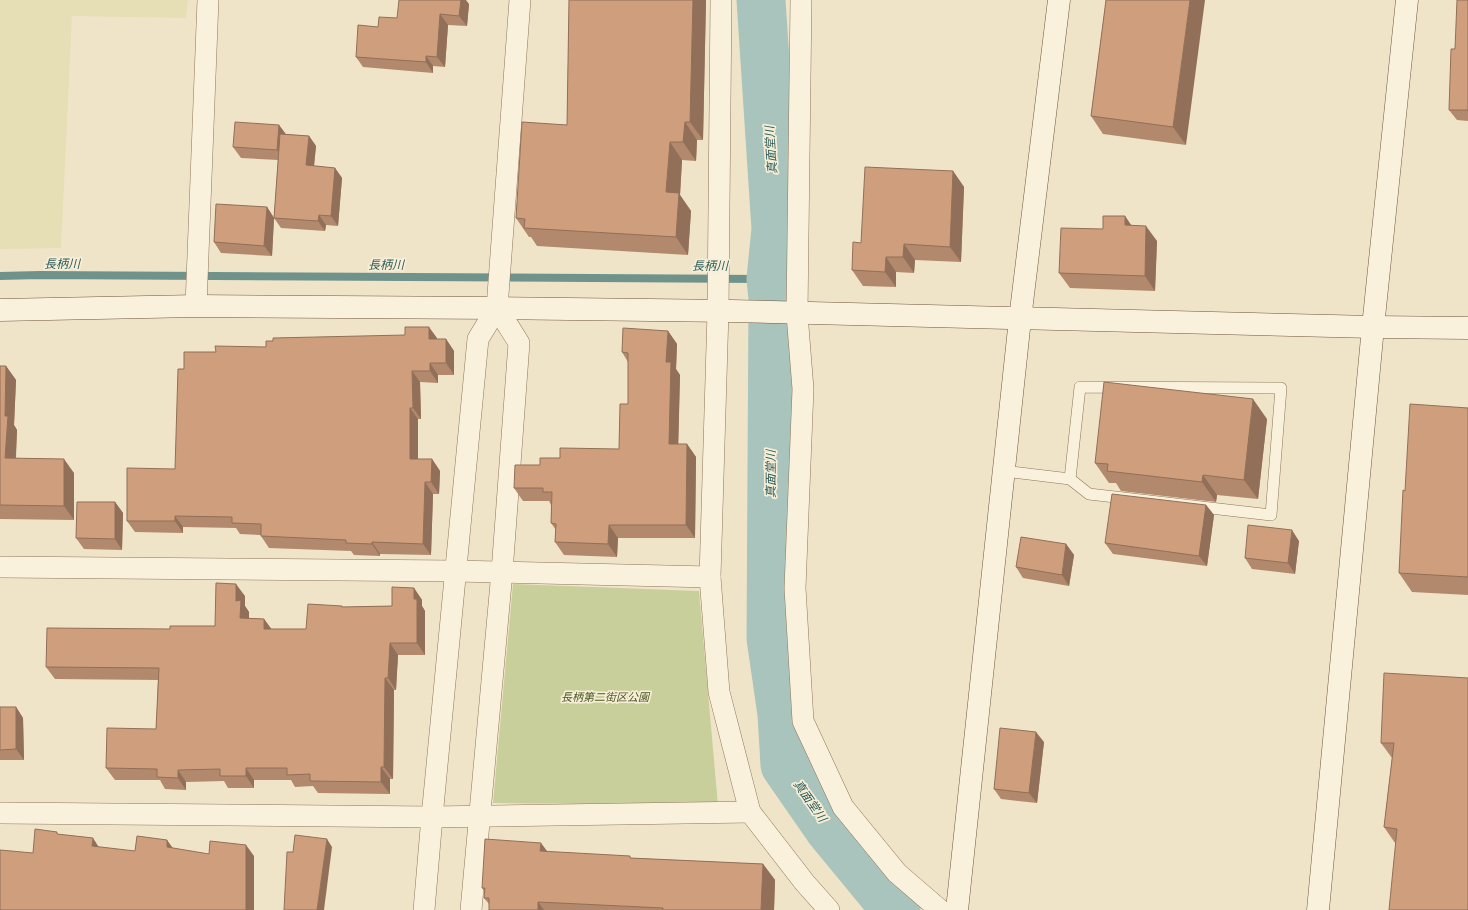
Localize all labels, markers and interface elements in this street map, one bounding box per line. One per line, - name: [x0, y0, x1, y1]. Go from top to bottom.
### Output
- water label: 真面堂川: [762, 124, 780, 174]
- water label: 長柄川: [44, 257, 82, 271]
- water label: 長柄川: [368, 258, 406, 272]
- water label: 長柄川: [692, 259, 730, 273]
- water label: 真面堂川: [764, 448, 778, 498]
- park label: 長柄第二街区公園: [561, 691, 651, 704]
- water label: 真面堂川: [790, 777, 831, 826]

